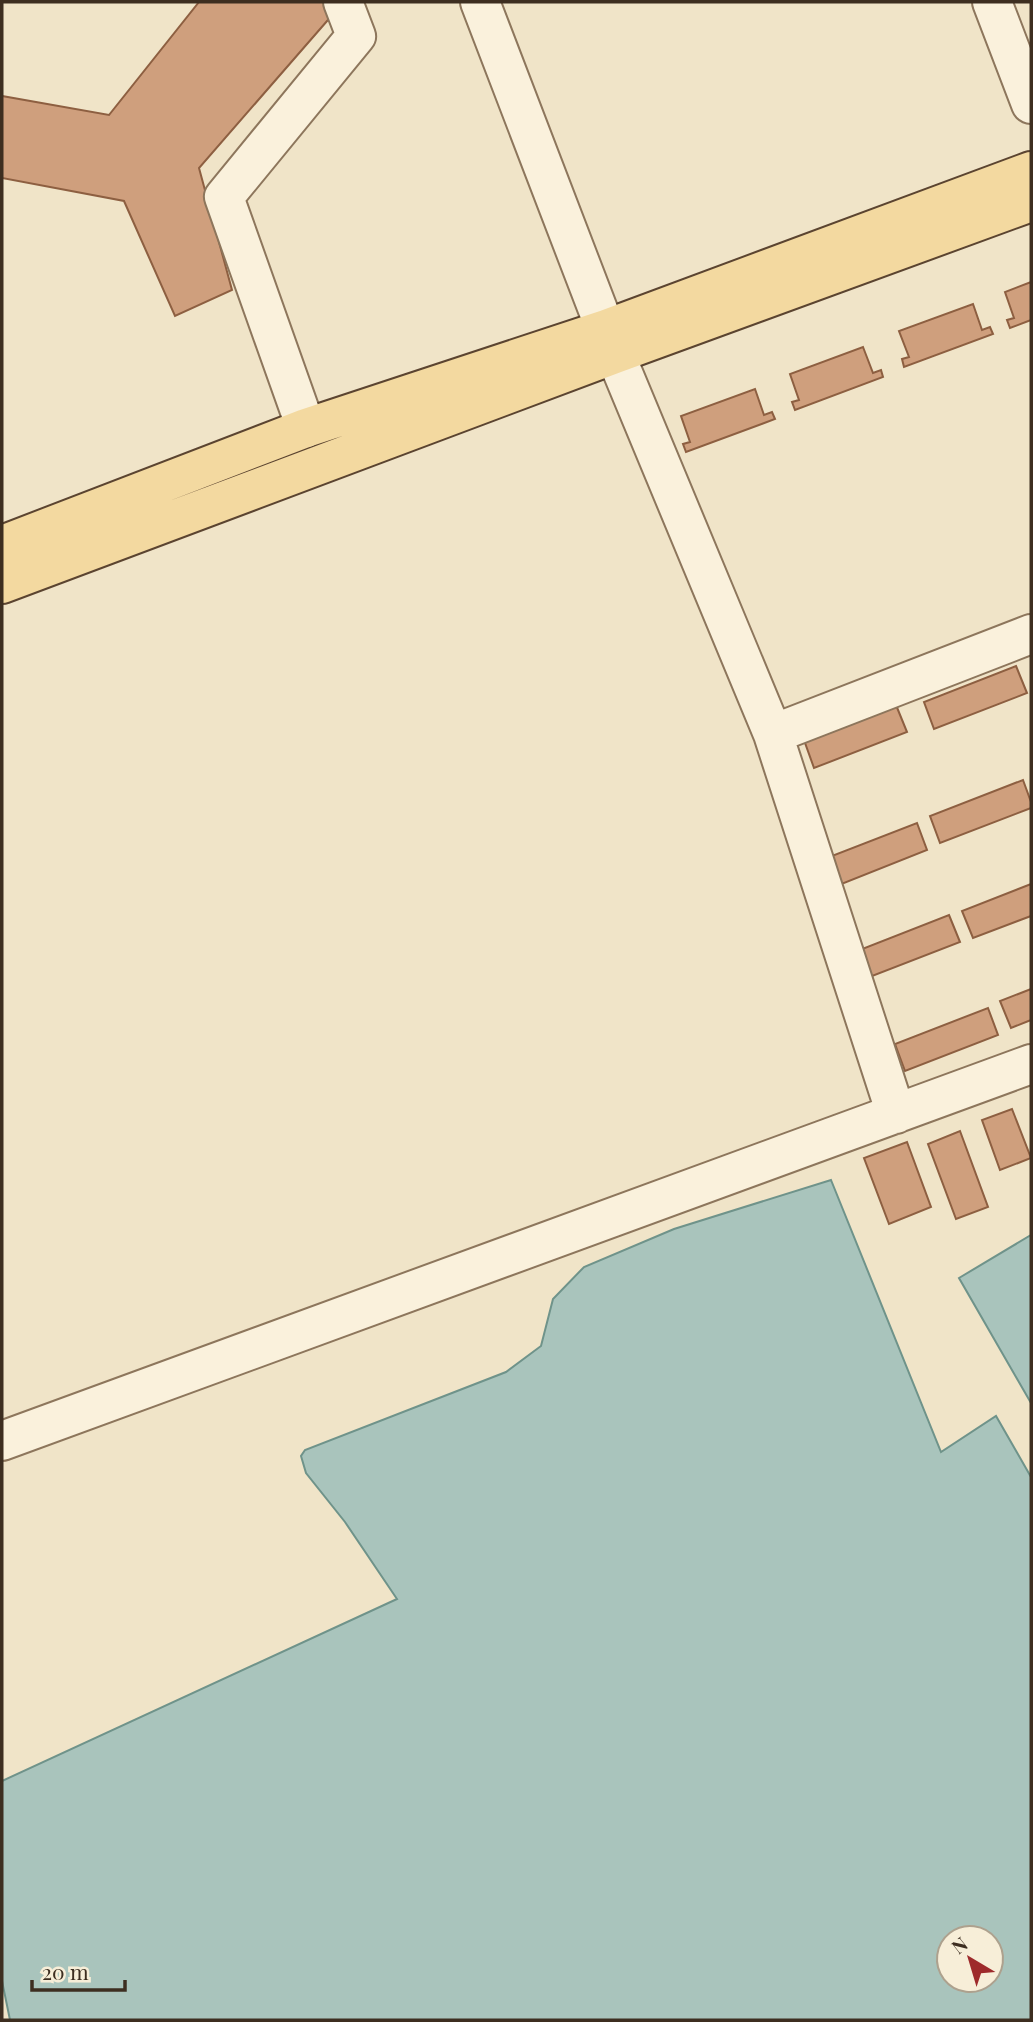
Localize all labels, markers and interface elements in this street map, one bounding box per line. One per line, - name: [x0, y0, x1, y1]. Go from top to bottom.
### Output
- north arrow: [935, 1924, 1005, 1994]
- text: N: [946, 1930, 973, 1959]
- scale bar: [32, 1948, 124, 1992]
- text: 20 m: [42, 1957, 89, 1985]

